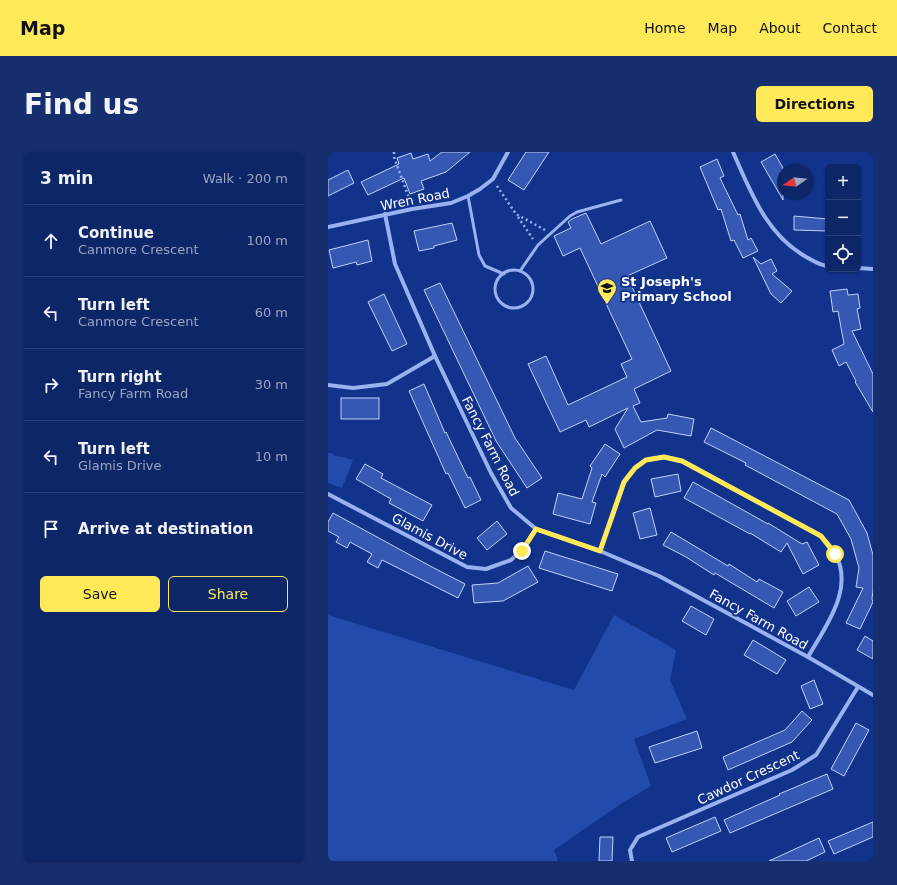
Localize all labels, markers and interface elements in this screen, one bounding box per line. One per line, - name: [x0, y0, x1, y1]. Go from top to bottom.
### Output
- text: Map: [20, 17, 65, 39]
- text: Home: [644, 20, 686, 36]
- text: Map: [708, 20, 737, 36]
- text: About: [759, 20, 801, 36]
- text: Contact: [823, 20, 877, 36]
- button: Directions: [756, 86, 873, 122]
- text: Find us: [24, 88, 139, 121]
- north arrow: [777, 164, 813, 200]
- map controls: [825, 164, 861, 272]
- button: +: [825, 164, 861, 200]
- text: 3 min: [40, 168, 93, 188]
- text: Walk · 200 m: [203, 171, 288, 186]
- street label: Wren Road: [379, 185, 451, 214]
- button: −: [825, 200, 861, 236]
- text: Continue: [78, 224, 154, 242]
- icon: ahead: [40, 230, 62, 252]
- text: 100 m: [246, 233, 288, 248]
- button: locate: [825, 236, 861, 272]
- text: Canmore Crescent: [78, 242, 198, 257]
- place label: St Joseph's Primary School: [621, 274, 732, 304]
- school or university icon: St Joseph's Primary School: [596, 277, 618, 305]
- text: Turn left: [78, 296, 150, 314]
- icon: left: [40, 302, 62, 324]
- text: 60 m: [255, 305, 288, 320]
- text: Canmore Crescent: [78, 314, 198, 329]
- text: Turn right: [78, 368, 162, 386]
- icon: right: [40, 374, 62, 396]
- text: 30 m: [255, 377, 288, 392]
- text: Fancy Farm Road: [78, 386, 188, 401]
- street label: Fancy Farm Road: [459, 394, 522, 499]
- text: Turn left: [78, 440, 150, 458]
- icon: left: [40, 446, 62, 468]
- text: 10 m: [255, 449, 288, 464]
- text: Glamis Drive: [78, 458, 162, 473]
- street label: Glamis Drive: [389, 510, 470, 563]
- icon: arrive: [40, 518, 62, 540]
- text: Arrive at destination: [78, 520, 253, 538]
- route end: [513, 542, 531, 560]
- route start: [826, 545, 844, 563]
- button: Save: [40, 576, 160, 612]
- button: Share: [168, 576, 288, 612]
- street label: Fancy Farm Road: [707, 586, 811, 653]
- street label: Cawdor Crescent: [695, 747, 802, 808]

